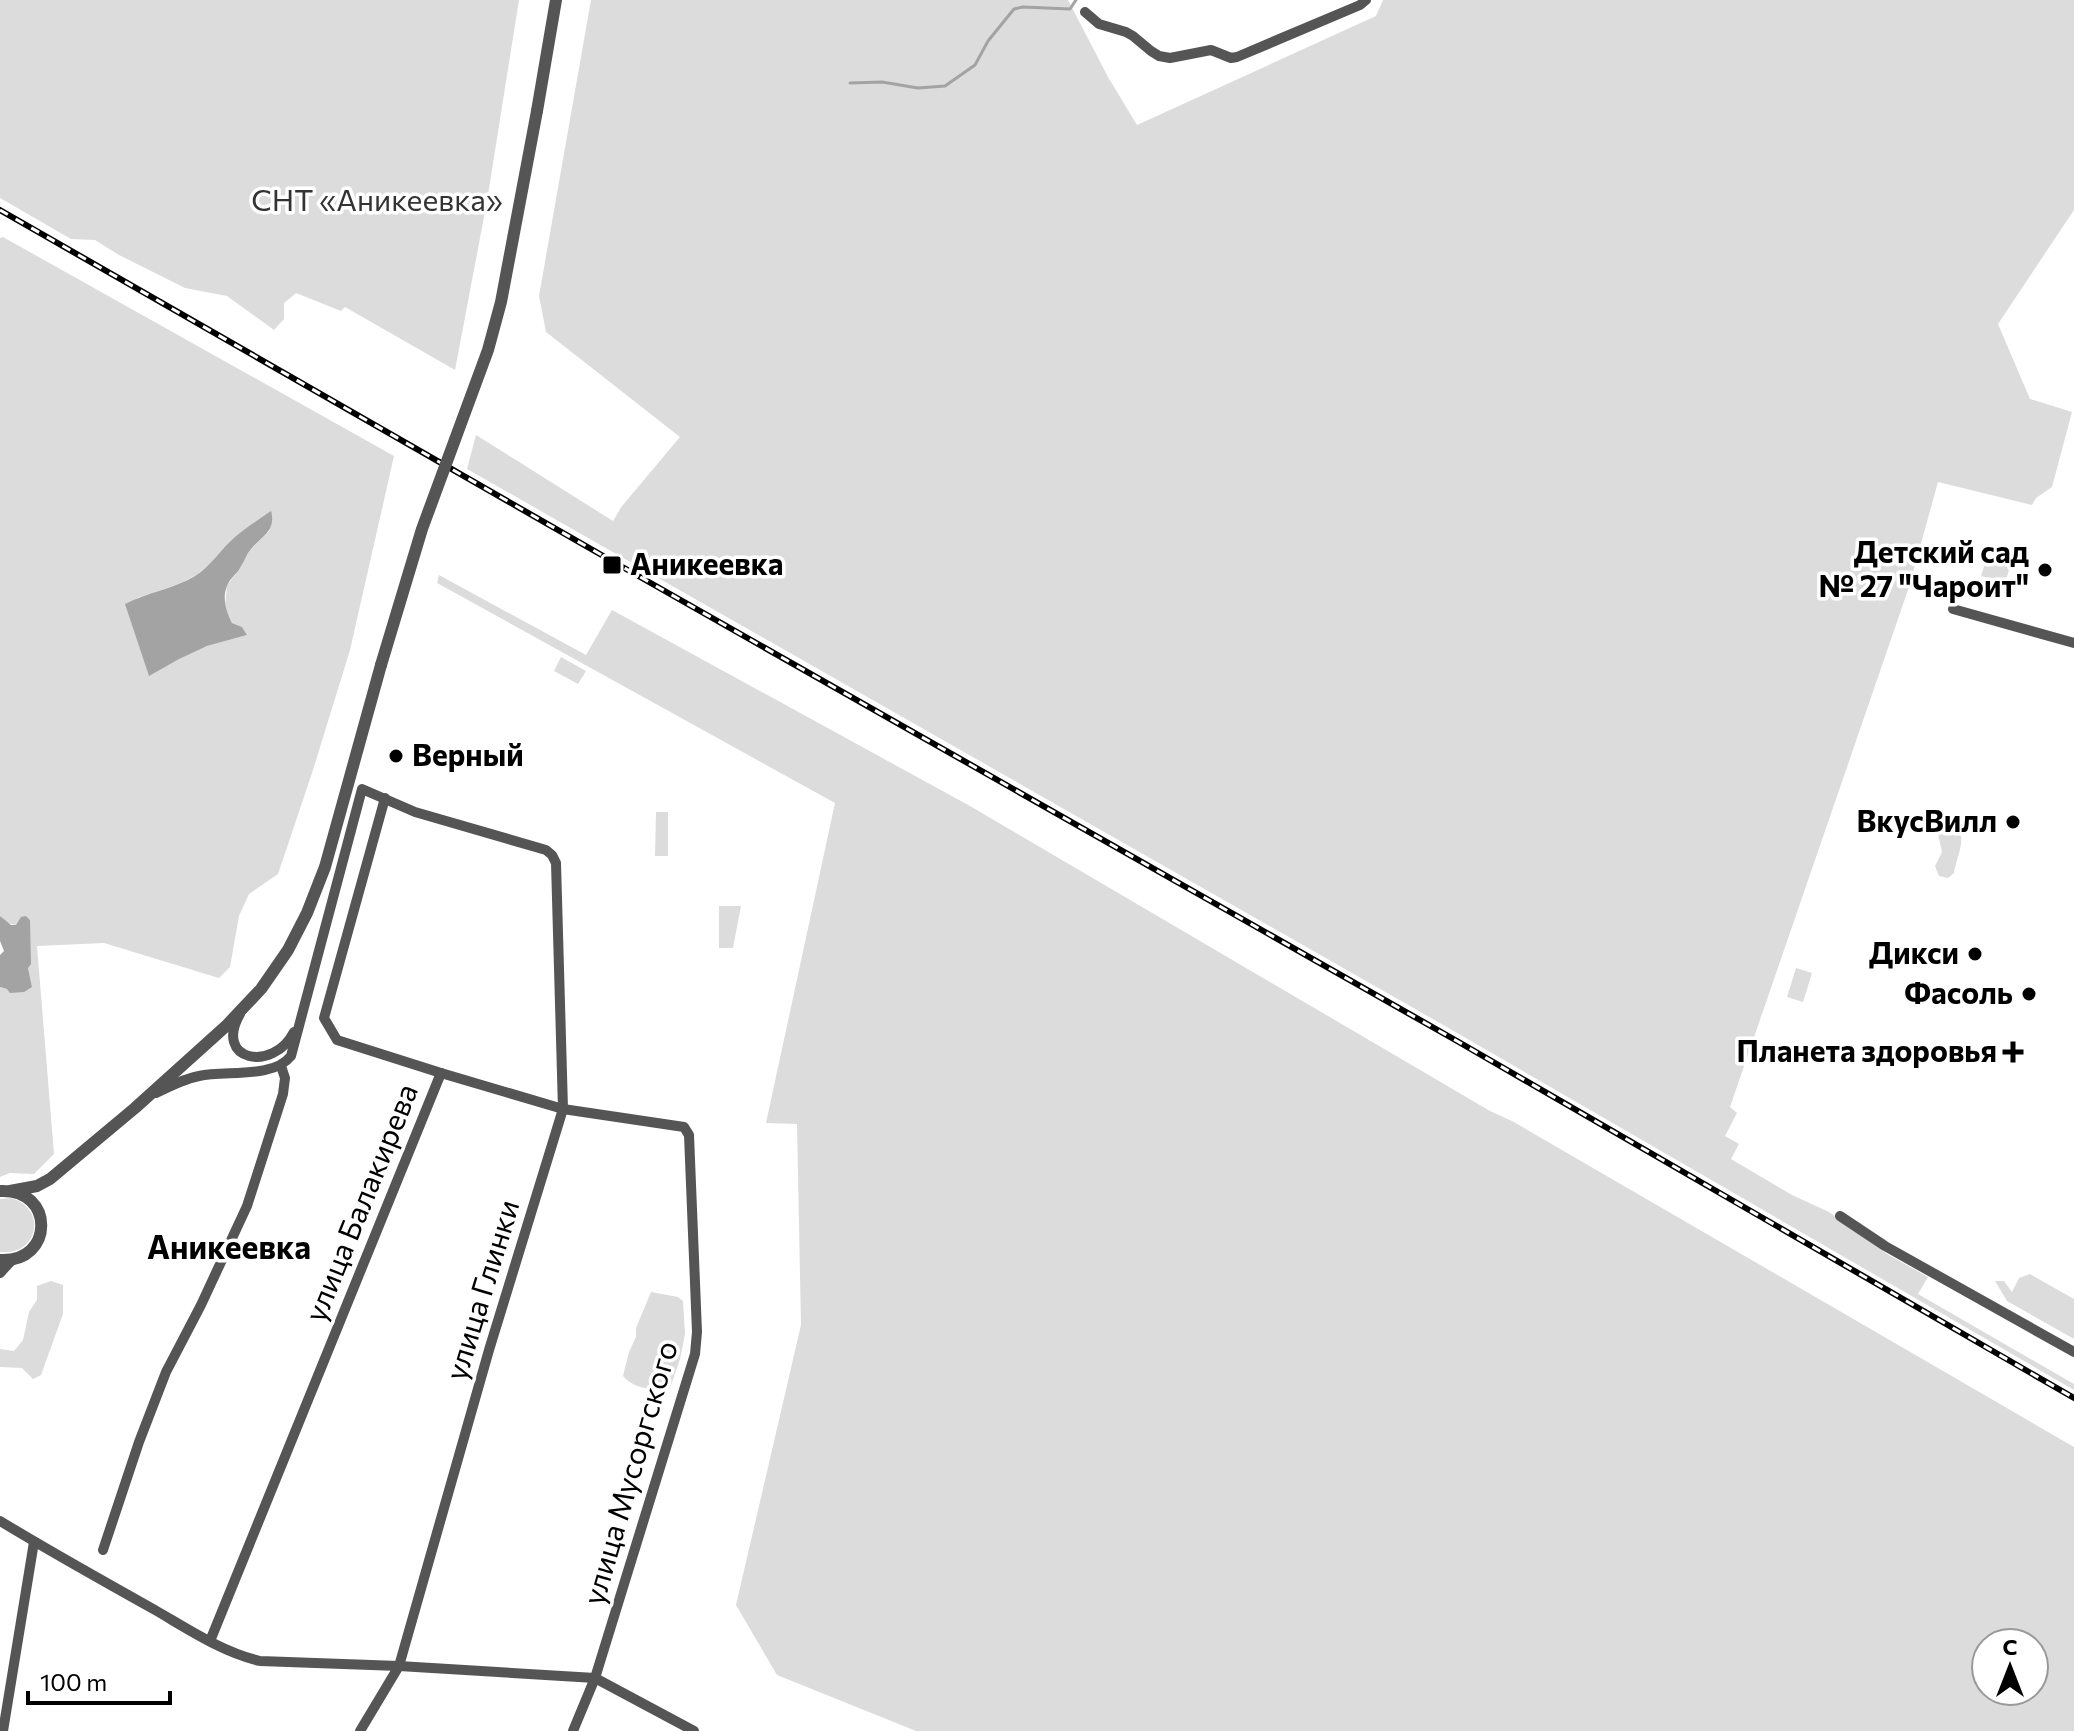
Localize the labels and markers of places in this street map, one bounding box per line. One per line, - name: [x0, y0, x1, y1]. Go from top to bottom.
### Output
- place label: Детский сад № 27 "Чароит": [1818, 532, 2030, 603]
- place label: Аникеевка: [630, 544, 784, 581]
- marker: Аникеевка: [601, 554, 623, 576]
- marker: Детский сад № 27 "Чароит": [2036, 561, 2054, 579]
- place label: Верный: [412, 735, 524, 772]
- marker: Верный: [387, 747, 405, 765]
- place label: ВкусВилл: [1857, 801, 1997, 838]
- marker: ВкусВилл: [2004, 813, 2022, 831]
- place label: Дикси: [1869, 933, 1959, 970]
- marker: Дикси: [1966, 945, 1984, 963]
- place label: Фасоль: [1904, 973, 2013, 1010]
- marker: Фасоль: [2020, 985, 2038, 1003]
- place label: Планета здоровья: [1736, 1031, 1997, 1068]
- marker: Планета здоровья: [2004, 1043, 2022, 1061]

